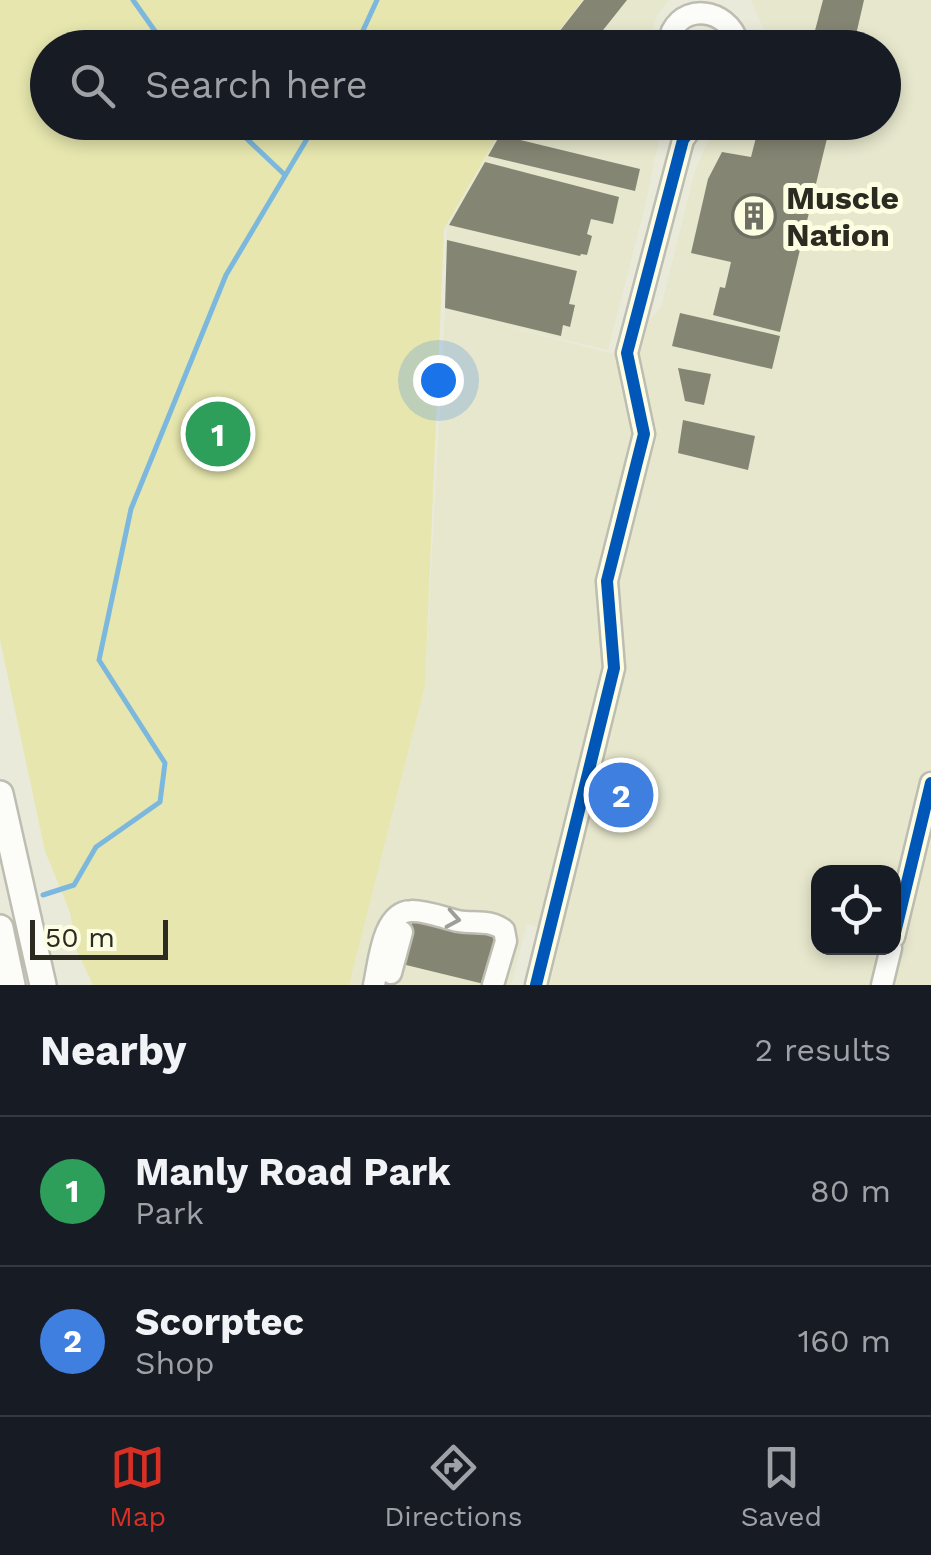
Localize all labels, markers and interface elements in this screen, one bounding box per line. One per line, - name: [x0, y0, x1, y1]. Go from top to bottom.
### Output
- search box: [30, 30, 901, 140]
- icon: search: [65, 58, 120, 113]
- text: Search here: [145, 63, 368, 107]
- place label: Muscle Nation: [786, 179, 899, 254]
- building icon: Muscle Nation: [731, 193, 777, 239]
- your location: [413, 355, 464, 406]
- pin: 1: [186, 396, 250, 472]
- pin: 2: [588, 758, 654, 832]
- map controls: [811, 865, 901, 955]
- button: locate: [811, 865, 901, 955]
- one-way arrow: [445, 908, 461, 929]
- scale bar: [30, 915, 168, 960]
- text: 50 m: [45, 921, 115, 954]
- text: Nearby: [40, 1026, 187, 1075]
- text: 2 results: [754, 1031, 891, 1069]
- text: Manly Road Park: [135, 1150, 451, 1194]
- text: 1: [66, 1172, 79, 1210]
- text: 80 m: [810, 1172, 891, 1210]
- text: Park: [135, 1194, 204, 1232]
- text: Scorptec: [135, 1300, 304, 1344]
- text: 2: [63, 1322, 82, 1360]
- text: 160 m: [798, 1322, 891, 1360]
- text: Shop: [135, 1344, 215, 1382]
- tab: Map: [109, 1440, 166, 1533]
- tab: Directions: [384, 1440, 523, 1533]
- tab: Saved: [741, 1440, 822, 1533]

